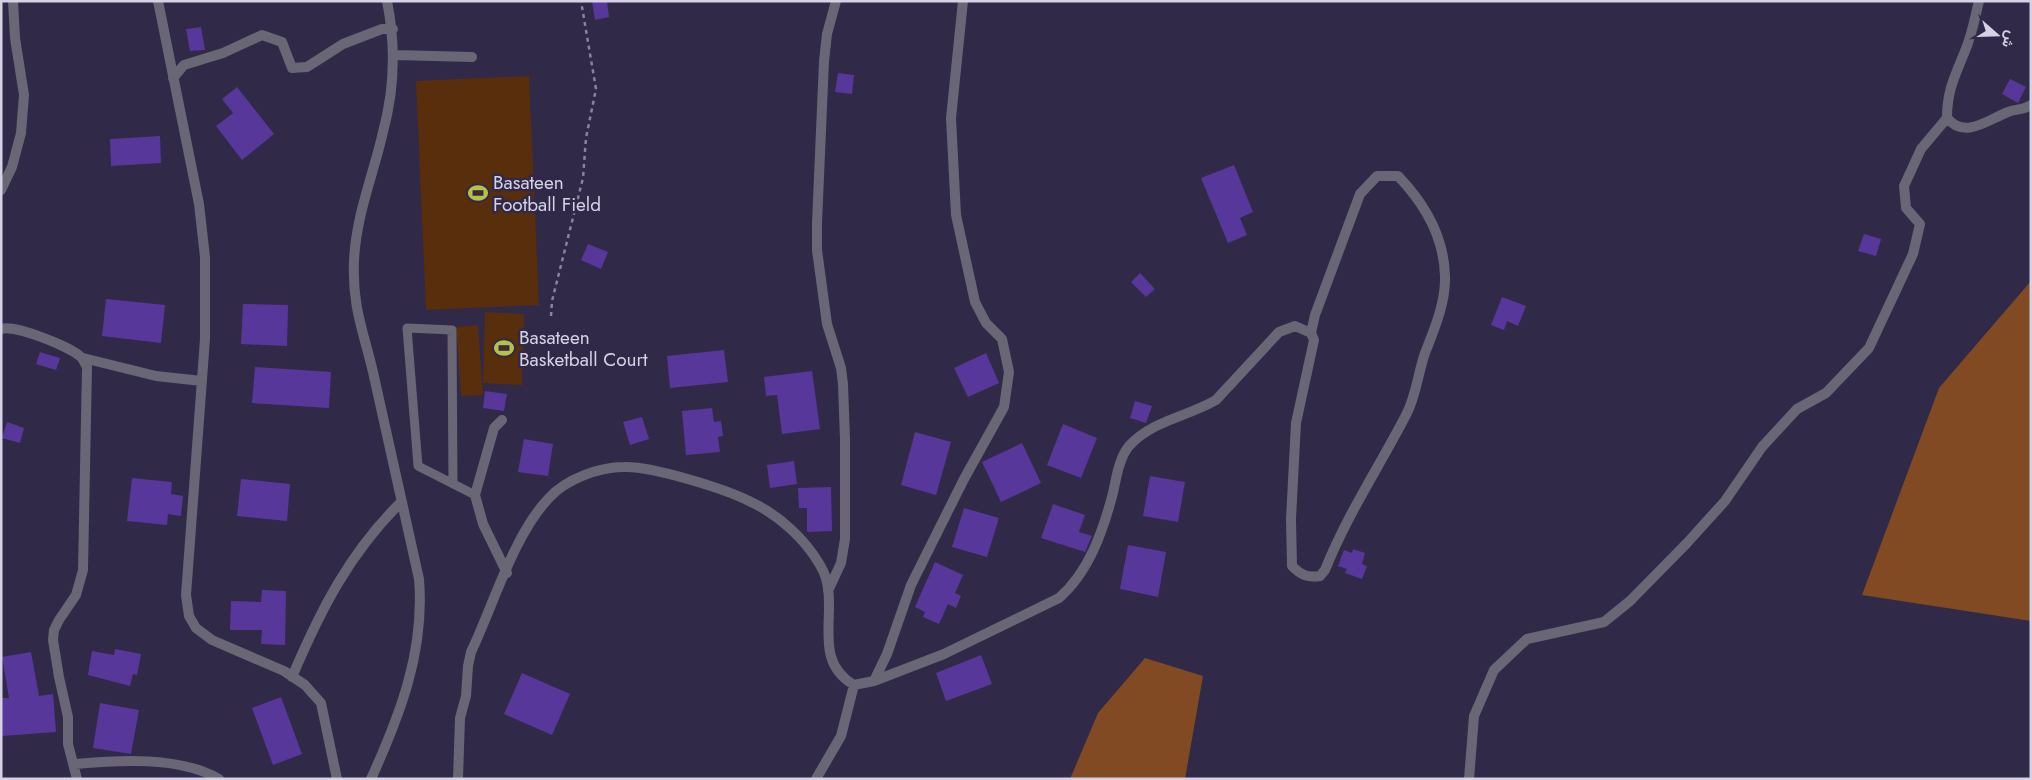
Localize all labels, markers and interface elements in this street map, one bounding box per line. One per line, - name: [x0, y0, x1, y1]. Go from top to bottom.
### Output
- north arrow: [1972, 10, 2022, 60]
- text: ش: [1997, 28, 2021, 51]
- place label: Basateen Football Field: [493, 169, 601, 218]
- sports icon: Basateen Football Field: [467, 182, 489, 204]
- place label: Basateen Basketball Court: [519, 324, 648, 373]
- sports icon: Basateen Basketball Court: [493, 337, 515, 359]

